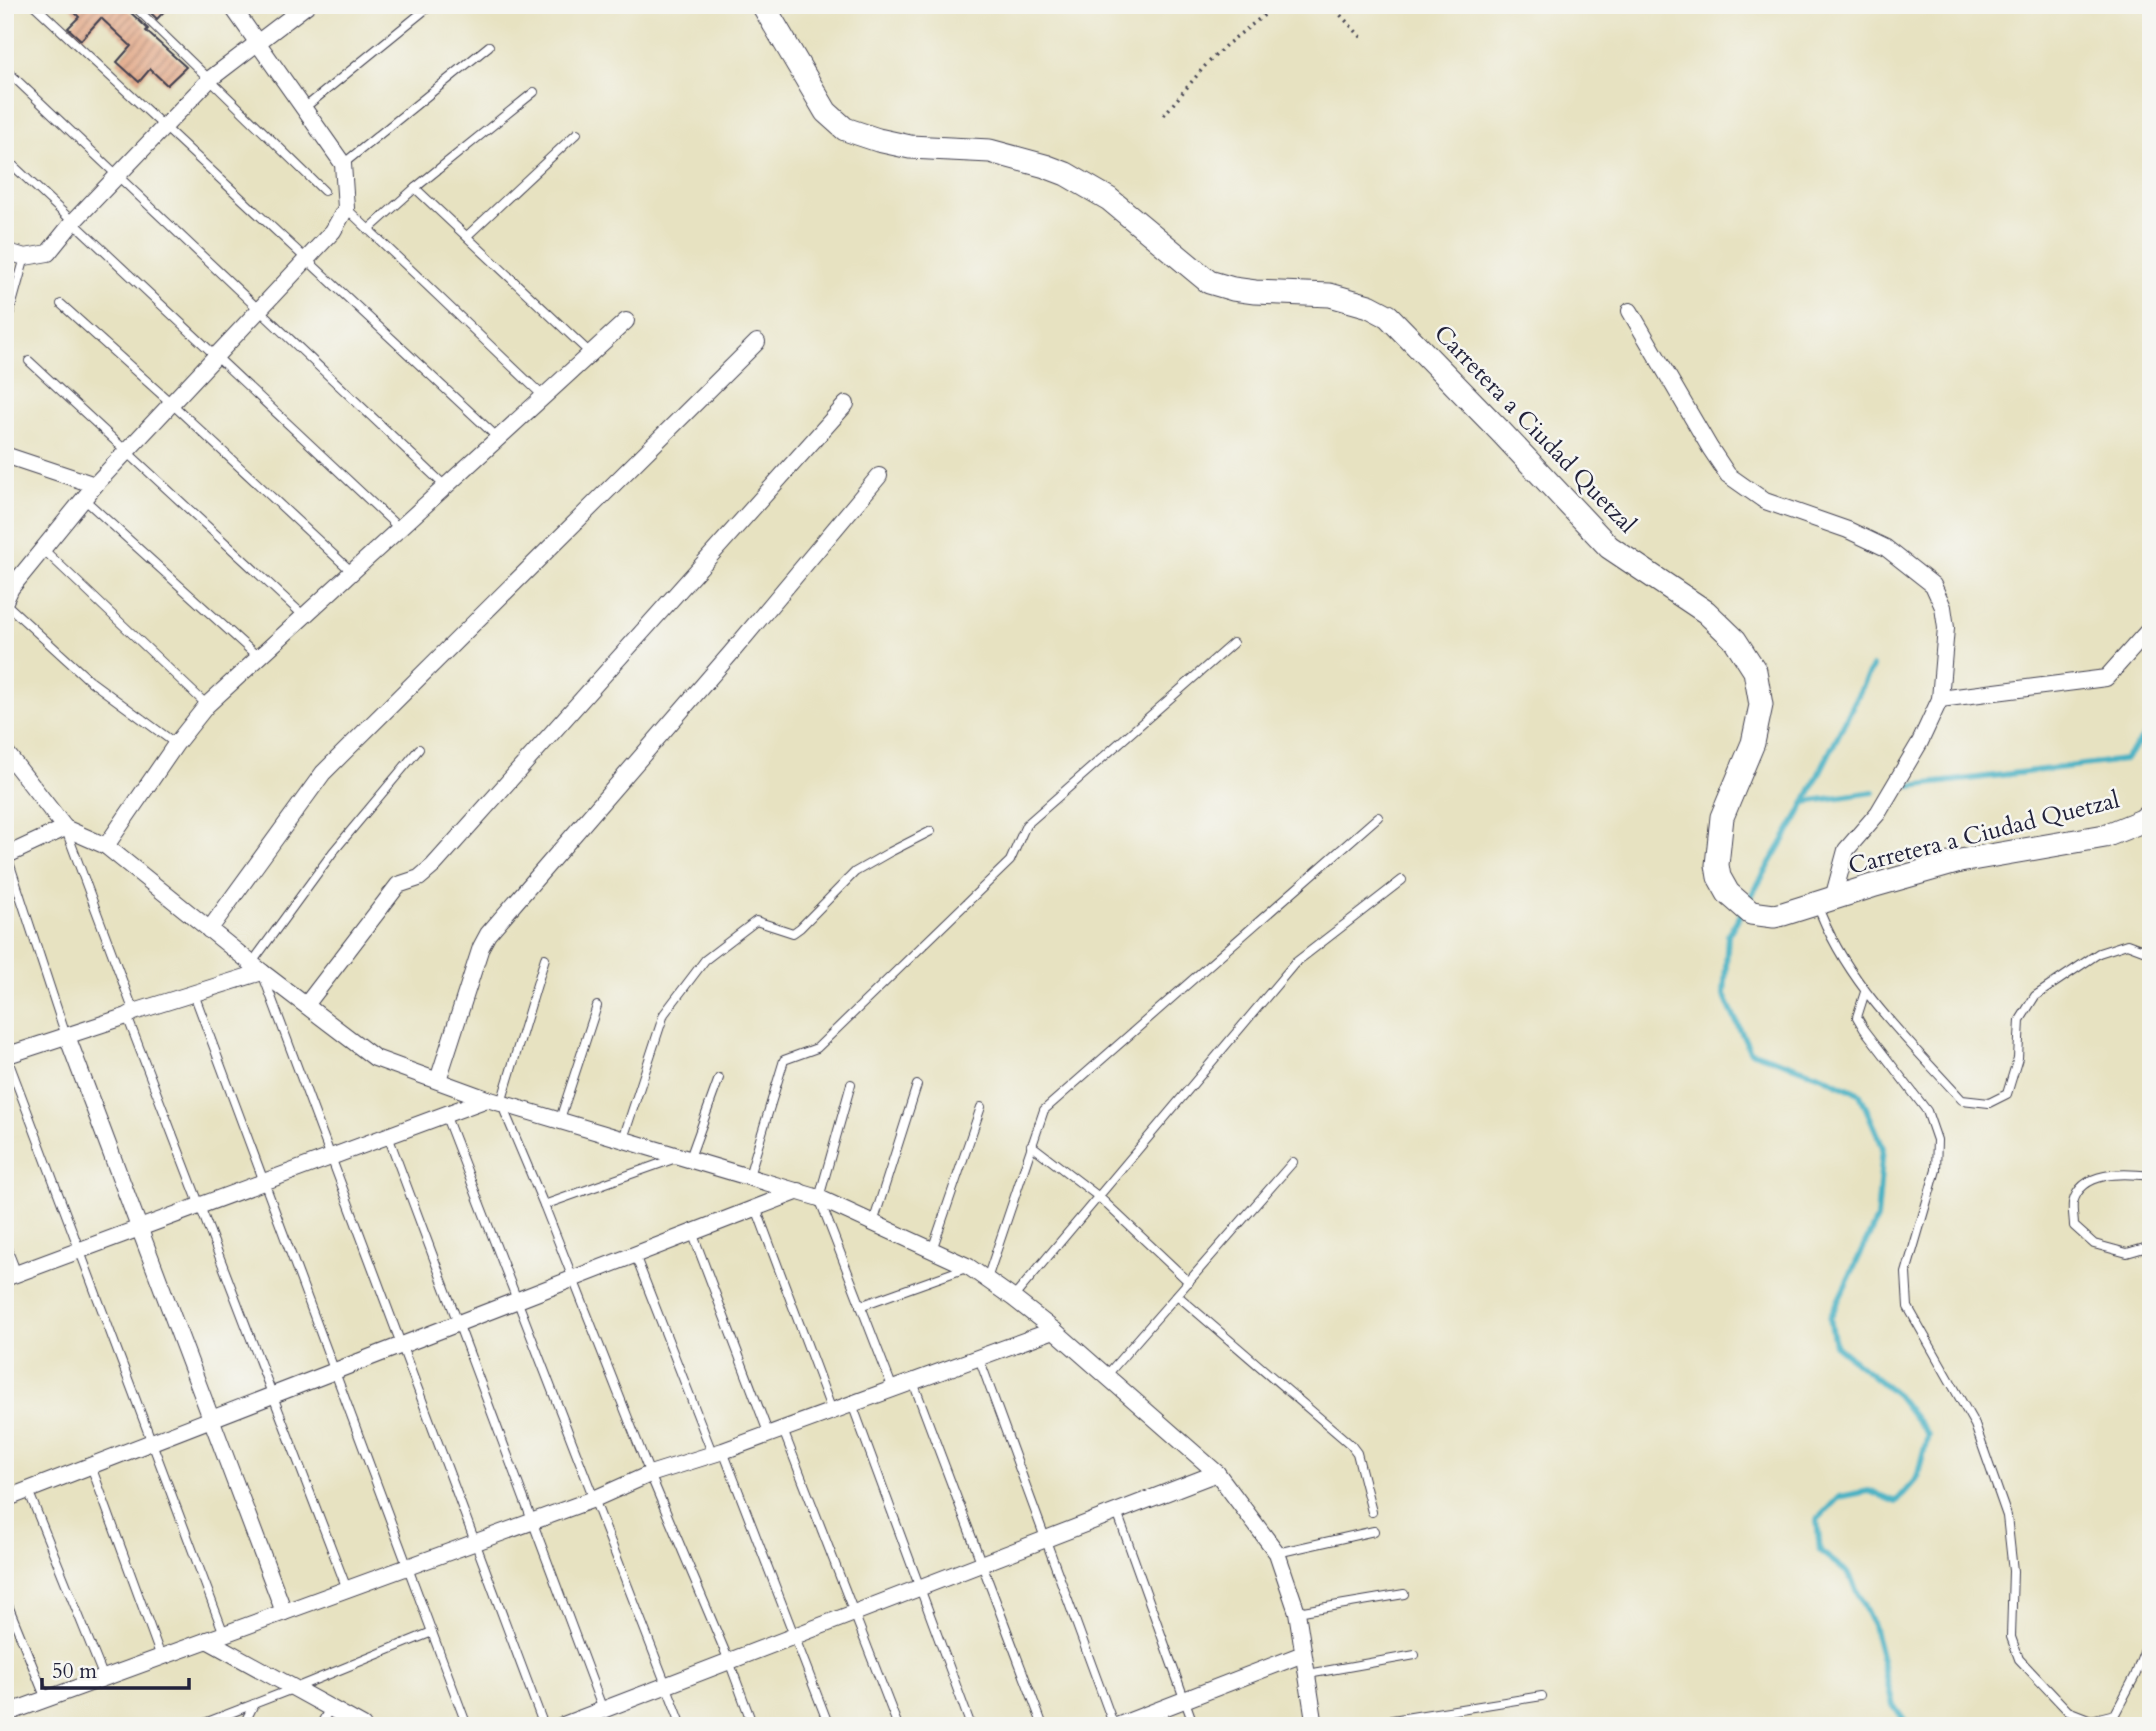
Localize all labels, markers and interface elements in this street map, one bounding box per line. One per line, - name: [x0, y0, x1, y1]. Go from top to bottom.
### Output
- street label: Carretera a Ciudad Quetzal: [1427, 317, 1643, 541]
- street label: Carretera a Ciudad Quetzal: [1845, 783, 2123, 883]
- scale bar: [42, 1647, 189, 1691]
- text: 50 m: [52, 1657, 97, 1686]

